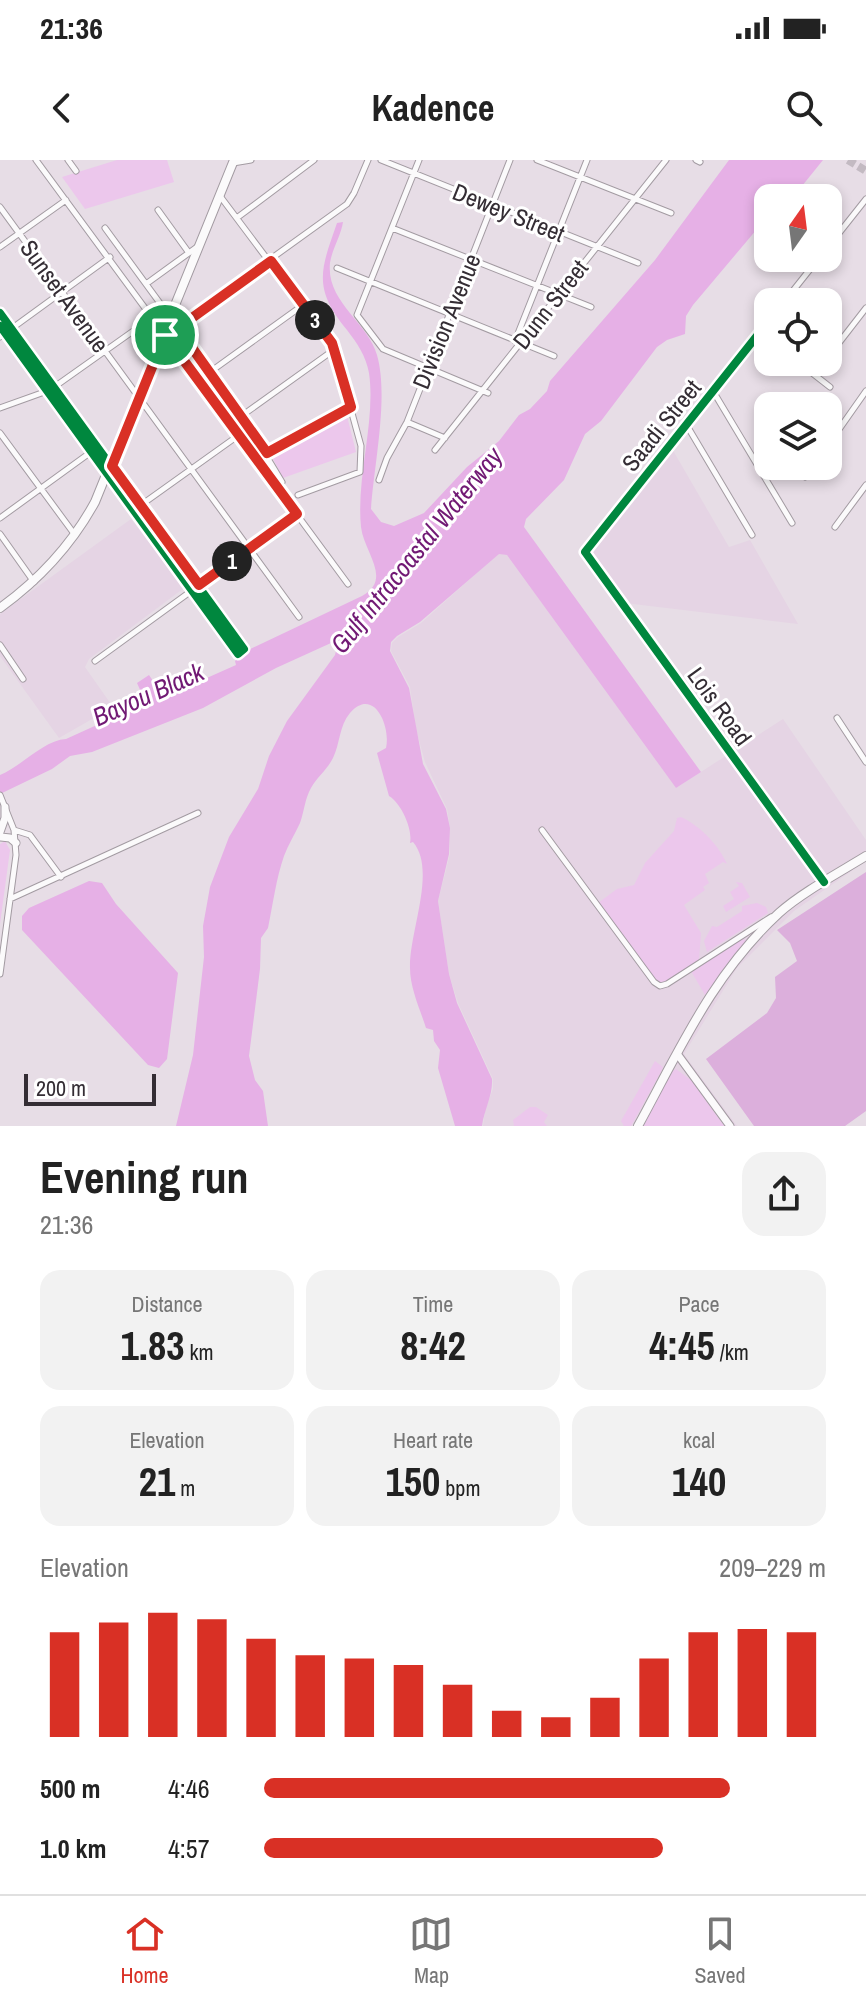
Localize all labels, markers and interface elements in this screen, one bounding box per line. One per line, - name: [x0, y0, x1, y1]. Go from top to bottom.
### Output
- text: 21:36: [40, 8, 103, 48]
- text: Kadence: [371, 84, 495, 132]
- icon: back: [40, 86, 84, 130]
- icon: search: [782, 86, 826, 130]
- street label: Dewey Street: [448, 175, 570, 249]
- north arrow: [754, 184, 842, 272]
- map controls: [754, 184, 842, 480]
- street label: Sunset Avenue: [13, 233, 117, 359]
- street label: Division Avenue: [404, 249, 488, 393]
- street label: Dunn Street: [505, 252, 595, 355]
- button: locate: [754, 288, 842, 376]
- pin: 3: [295, 300, 335, 340]
- pin: [131, 301, 199, 369]
- text: 3: [310, 305, 320, 335]
- icon: arrive: [143, 313, 187, 357]
- street label: Saadi Street: [614, 372, 708, 478]
- button: layers: [754, 392, 842, 480]
- water label: Gulf Intracoastal Waterway: [322, 439, 511, 660]
- pin: 1: [212, 541, 252, 581]
- text: 1: [227, 546, 237, 576]
- water label: Bayou Black: [87, 653, 210, 734]
- street label: Lois Road: [681, 660, 759, 752]
- scale bar: [24, 1070, 156, 1106]
- text: 200 m: [36, 1073, 86, 1103]
- text: Evening run: [40, 1147, 249, 1207]
- button: share: [742, 1152, 826, 1236]
- text: 21:36: [40, 1207, 93, 1242]
- text: Distance: [131, 1289, 203, 1319]
- text: Time: [413, 1289, 453, 1319]
- text: Pace: [678, 1289, 720, 1319]
- text: 1.83: [121, 1319, 184, 1372]
- text: 8:42: [400, 1319, 466, 1372]
- text: 4:45: [649, 1319, 715, 1372]
- text: km: [184, 1337, 213, 1367]
- text: /km: [715, 1337, 749, 1367]
- text: Elevation: [129, 1425, 205, 1455]
- text: Heart rate: [393, 1425, 473, 1455]
- text: kcal: [683, 1425, 715, 1455]
- text: 21: [139, 1455, 175, 1508]
- text: 150: [386, 1455, 440, 1508]
- text: 140: [672, 1455, 726, 1508]
- text: m: [175, 1473, 195, 1503]
- text: bpm: [440, 1473, 480, 1503]
- text: Elevation: [40, 1550, 129, 1585]
- text: 209–229 m: [719, 1550, 826, 1585]
- text: 500 m: [40, 1771, 100, 1806]
- text: 4:46: [168, 1771, 210, 1806]
- text: 1.0 km: [40, 1831, 106, 1866]
- text: 4:57: [168, 1831, 210, 1866]
- tab: Home: [120, 1912, 169, 1990]
- tab: Map: [409, 1912, 453, 1990]
- tab: Saved: [694, 1912, 746, 1990]

